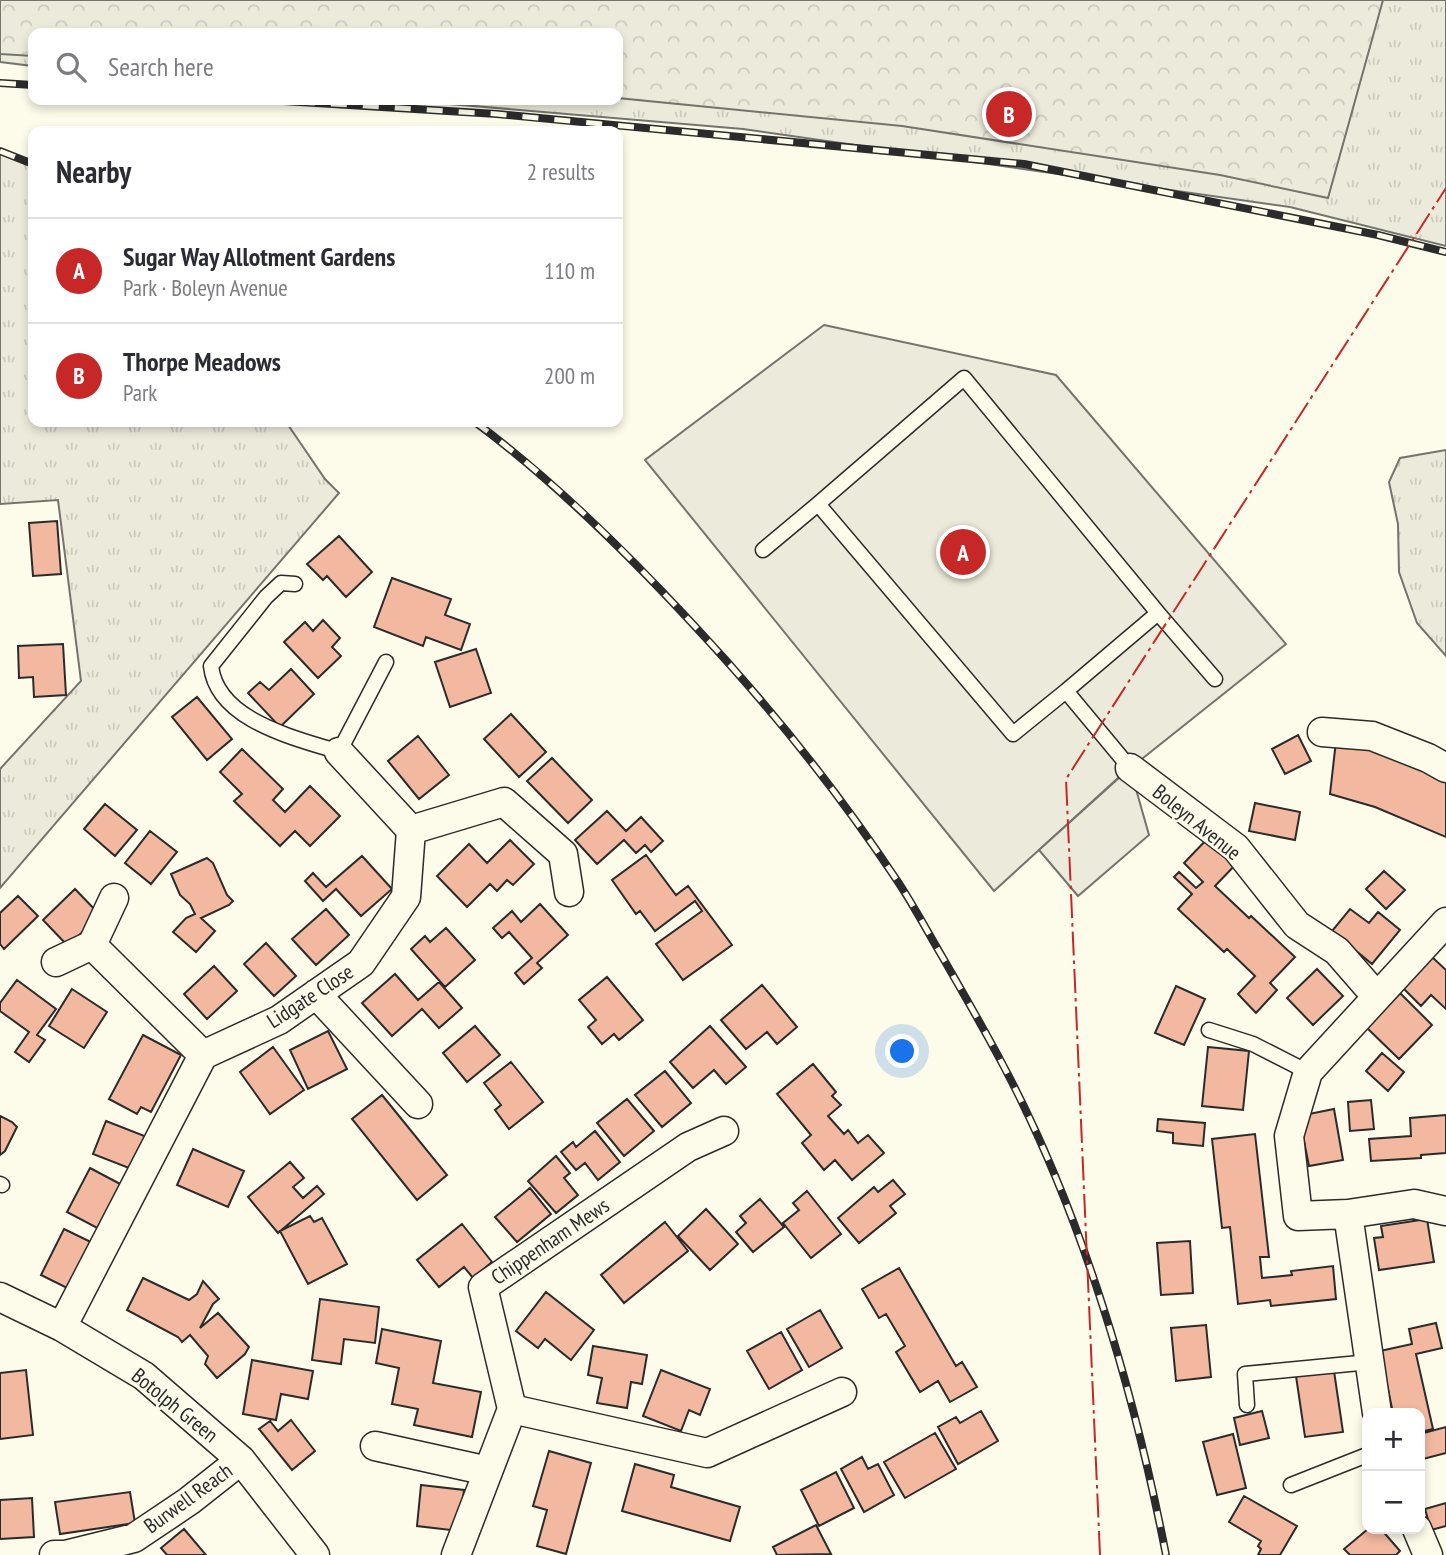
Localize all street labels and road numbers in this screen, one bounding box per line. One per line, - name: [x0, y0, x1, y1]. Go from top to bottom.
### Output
- street label: Boleyn Avenue: [1147, 778, 1247, 866]
- street label: Lidgate Close: [262, 958, 358, 1034]
- street label: Chippenham Mews: [486, 1192, 614, 1290]
- street label: Botolph Green: [126, 1362, 224, 1448]
- street label: Burwell Reach: [138, 1457, 238, 1539]

